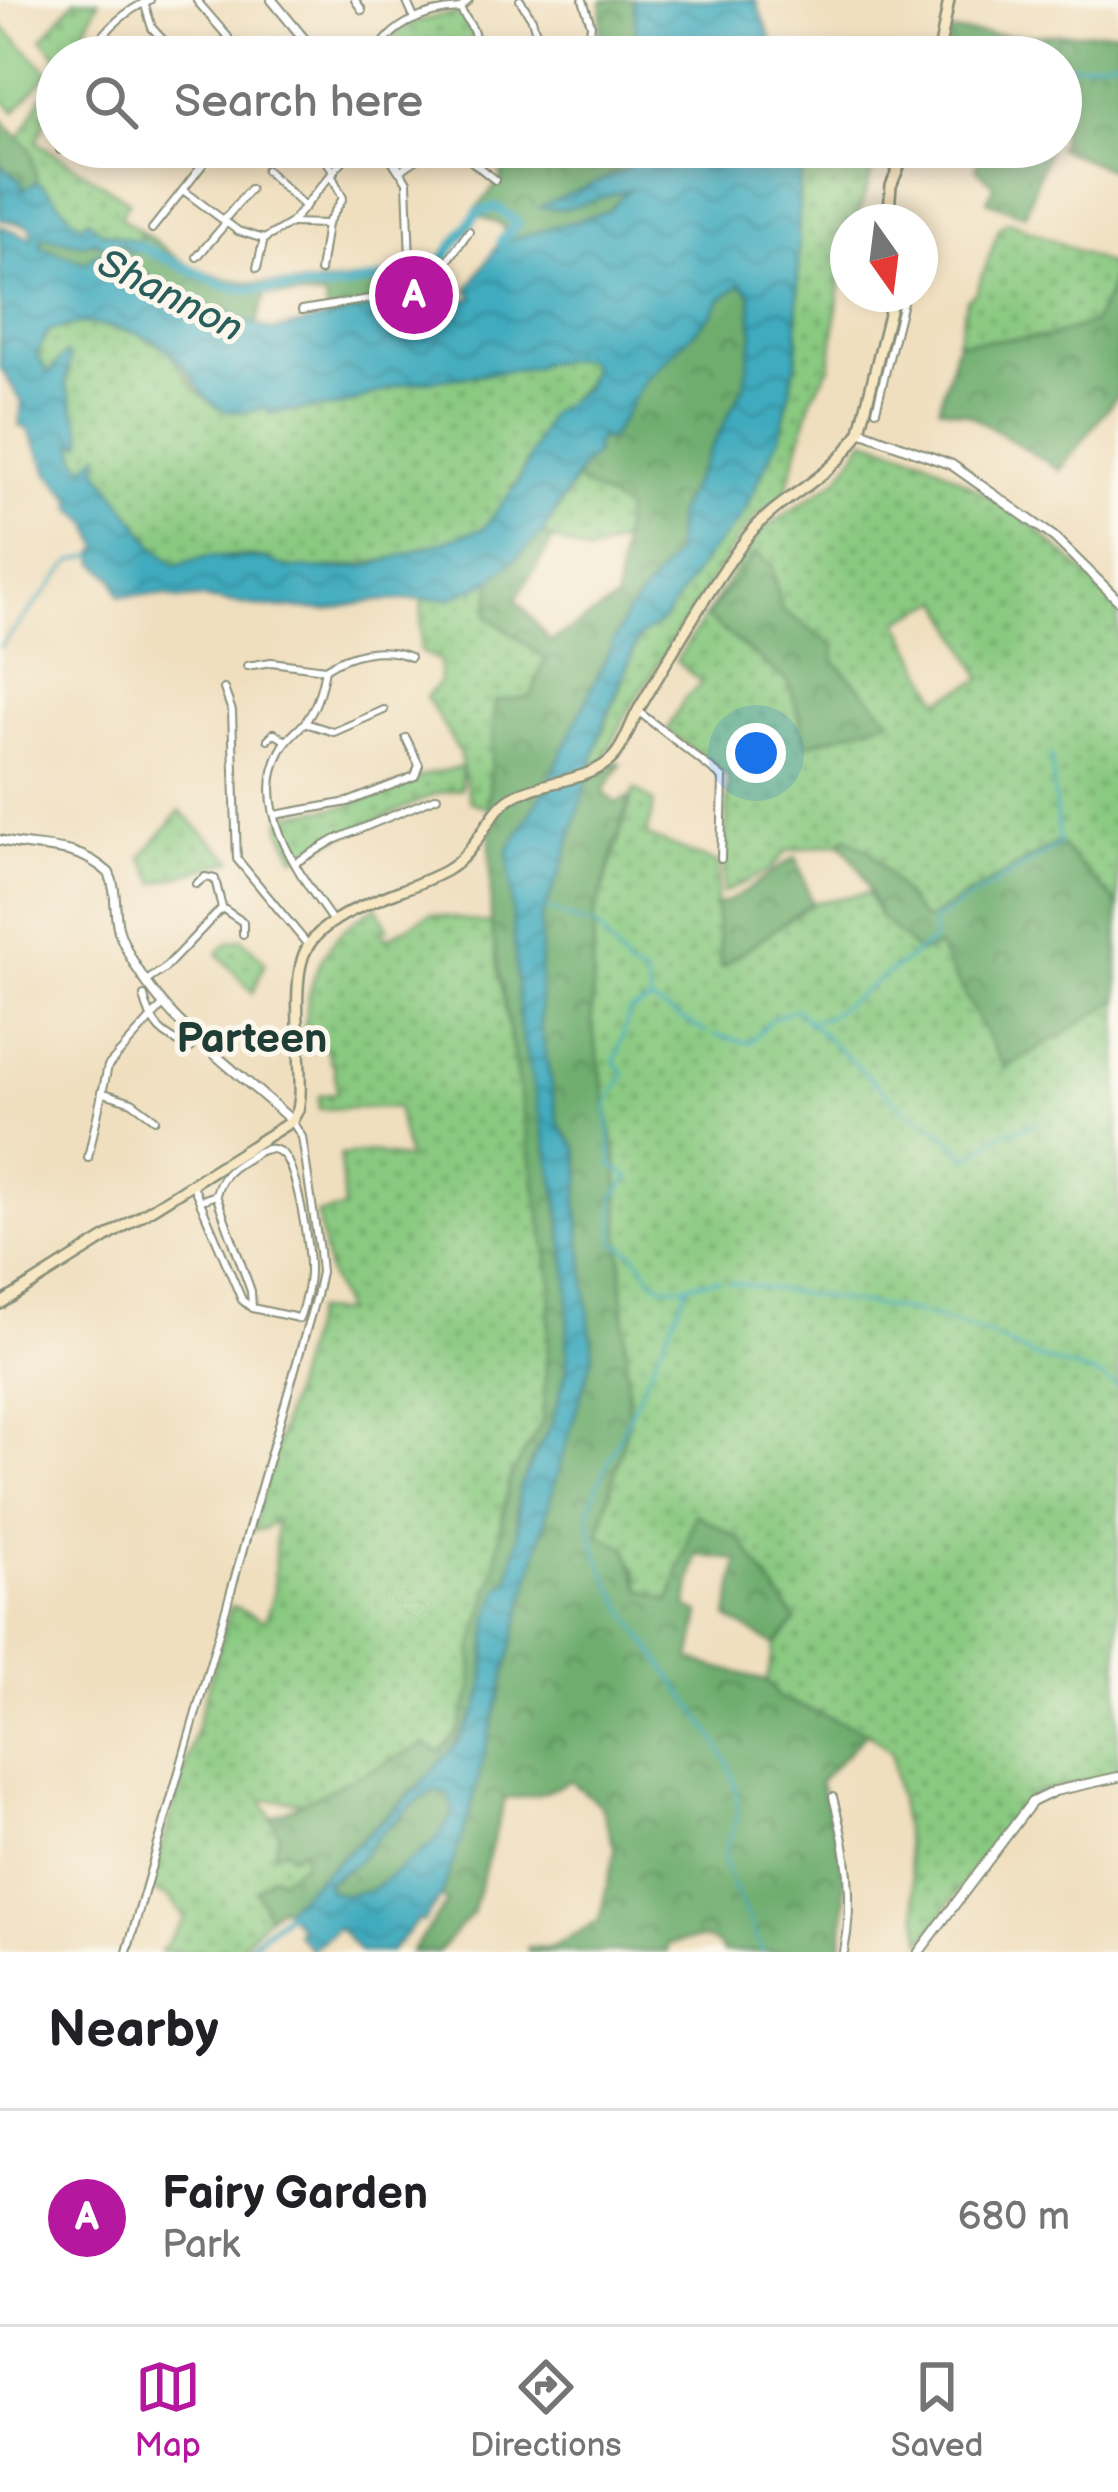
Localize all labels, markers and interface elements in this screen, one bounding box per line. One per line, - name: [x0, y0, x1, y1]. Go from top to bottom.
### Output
- search box: [36, 36, 1082, 168]
- icon: search: [78, 69, 144, 135]
- text: Search here: [174, 75, 423, 130]
- north arrow: [830, 204, 938, 312]
- water label: Shannon: [89, 240, 250, 353]
- pin: A: [375, 250, 453, 340]
- your location: [726, 723, 786, 783]
- district label: Parteen: [176, 1014, 328, 1065]
- text: Nearby: [48, 2000, 219, 2061]
- text: Fairy Garden: [162, 2167, 428, 2222]
- text: A: [75, 2194, 99, 2241]
- text: 680 m: [958, 2194, 1070, 2241]
- text: Park: [162, 2222, 240, 2269]
- tab: Map: [135, 2354, 201, 2466]
- tab: Directions: [470, 2354, 622, 2466]
- tab: Saved: [891, 2354, 983, 2466]

